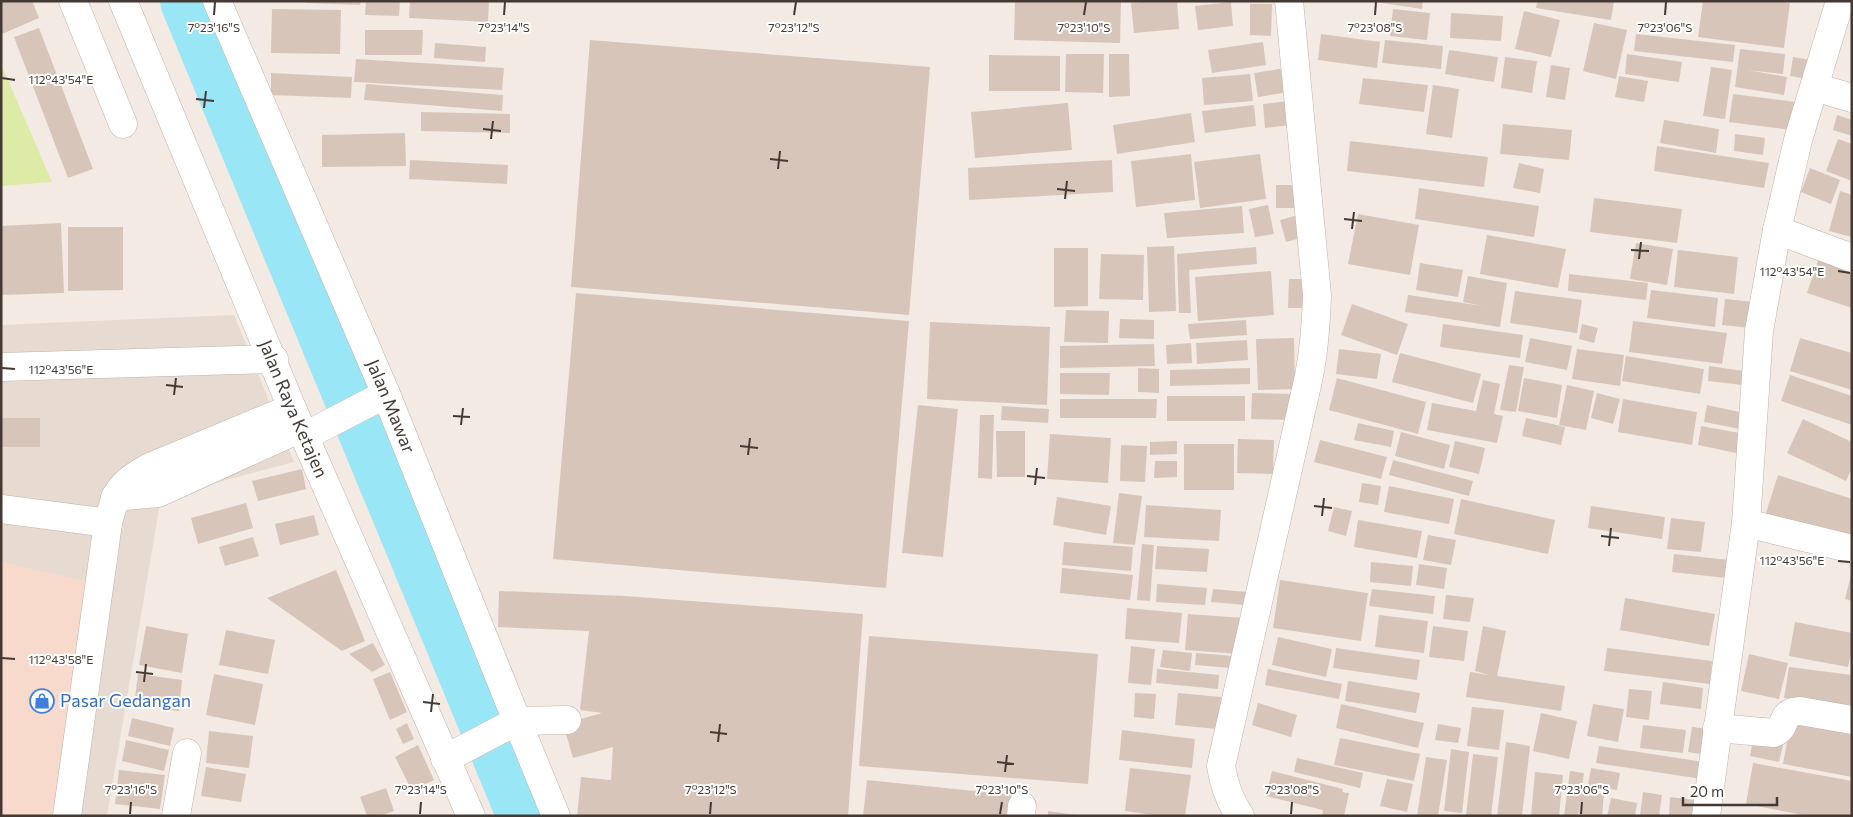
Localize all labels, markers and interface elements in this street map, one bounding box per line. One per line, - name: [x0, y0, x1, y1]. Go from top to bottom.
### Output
- text: 7°23'16"S: [188, 20, 240, 34]
- text: 7°23'14"S: [478, 20, 530, 34]
- text: 7°23'12"S: [768, 20, 820, 34]
- text: 7°23'10"S: [1058, 20, 1110, 34]
- text: 7°23'08"S: [1348, 20, 1402, 34]
- text: 7°23'06"S: [1638, 20, 1692, 34]
- text: 112°43'54"E: [29, 72, 93, 86]
- text: 112°43'54"E: [1760, 264, 1824, 278]
- street label: Jalan Raya Ketajen: [255, 336, 333, 481]
- street label: Jalan Mawar: [362, 356, 421, 456]
- text: 112°43'56"E: [29, 362, 93, 376]
- text: 112°43'56"E: [1760, 553, 1824, 567]
- text: 112°43'58"E: [29, 652, 93, 666]
- shop icon: Pasar Gedangan: [29, 688, 55, 714]
- place label: Pasar Gedangan: [60, 689, 191, 711]
- scale bar: [1683, 774, 1777, 806]
- text: 7°23'16"S: [105, 782, 157, 796]
- text: 7°23'14"S: [395, 782, 447, 796]
- text: 7°23'12"S: [685, 782, 737, 796]
- text: 7°23'10"S: [976, 782, 1028, 796]
- text: 7°23'08"S: [1265, 782, 1319, 796]
- text: 7°23'06"S: [1555, 782, 1609, 796]
- text: 20 m: [1690, 782, 1724, 800]

